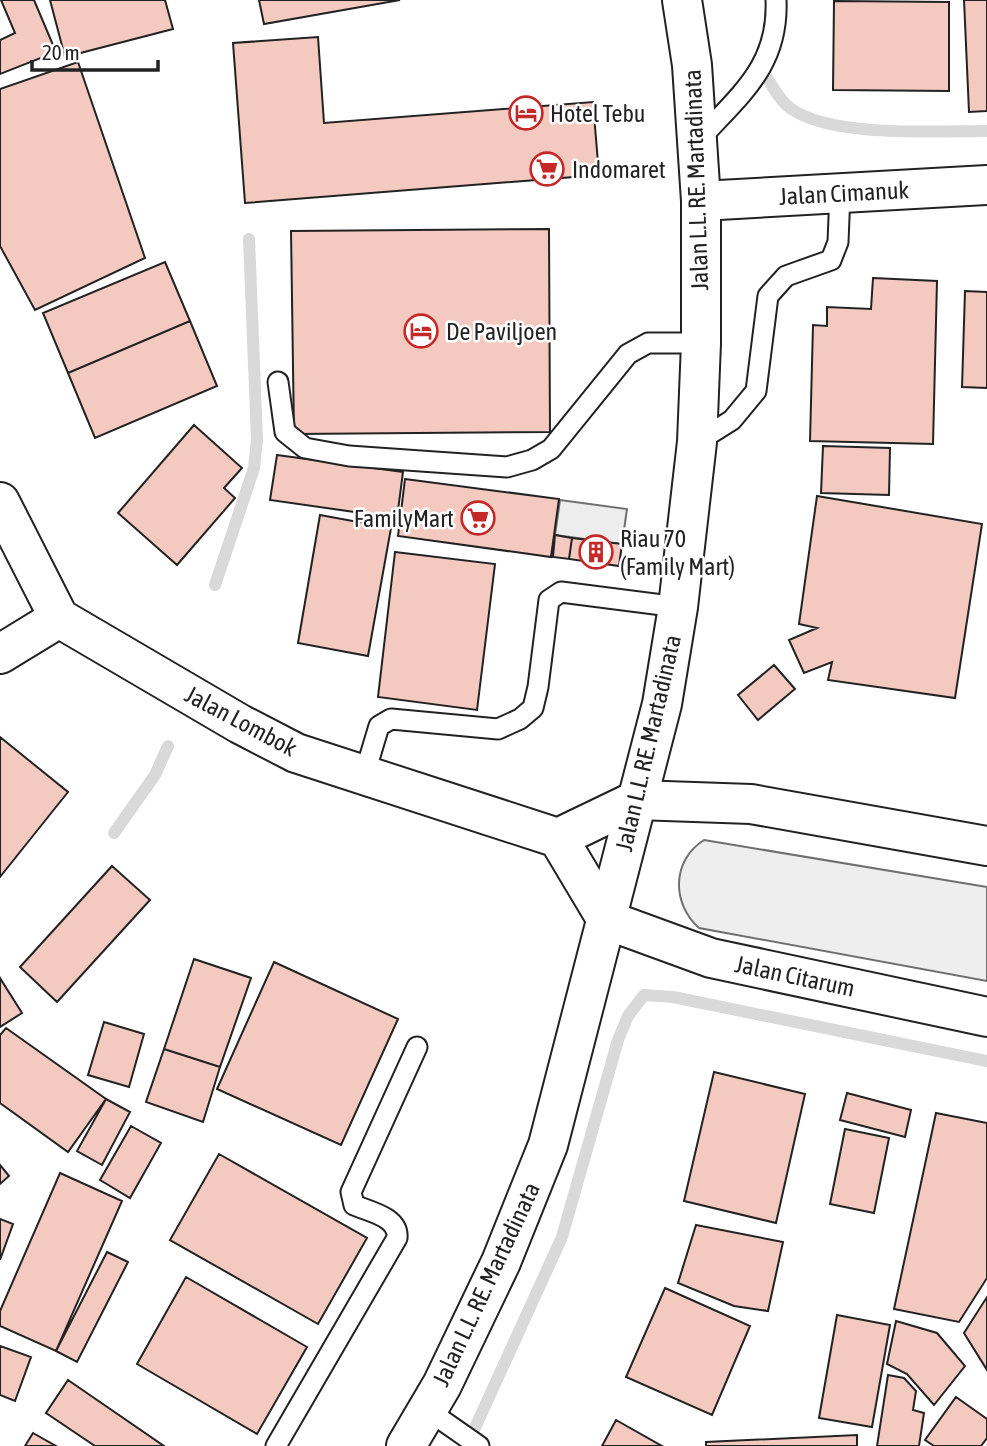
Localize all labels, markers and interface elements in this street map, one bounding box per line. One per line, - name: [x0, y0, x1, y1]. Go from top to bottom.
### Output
- scale bar: [32, 28, 158, 72]
- text: 20 m: [42, 40, 80, 64]
- street label: Jalan L.L. RE. Martadinata: [679, 69, 713, 291]
- hotel icon: Hotel Tebu: [507, 94, 545, 132]
- place label: Hotel Tebu: [550, 100, 645, 127]
- supermarket icon: Indomaret: [528, 150, 566, 188]
- place label: Indomaret: [572, 156, 666, 183]
- street label: Jalan Cimanuk: [778, 176, 910, 210]
- hotel icon: De Paviljoen: [402, 312, 440, 350]
- place label: De Paviljoen: [446, 318, 557, 345]
- supermarket icon: FamilyMart: [459, 499, 497, 537]
- place label: FamilyMart: [354, 505, 454, 532]
- place label: Riau 70 (Family Mart): [620, 525, 735, 580]
- building icon: Riau 70 (Family Mart): [577, 533, 615, 571]
- street label: Jalan L.L. RE. Martadinata: [610, 632, 686, 854]
- street label: Jalan Lombok: [181, 680, 302, 762]
- street label: Jalan Citarum: [733, 950, 857, 1002]
- street label: Jalan L.L. RE. Martadinata: [427, 1178, 545, 1390]

